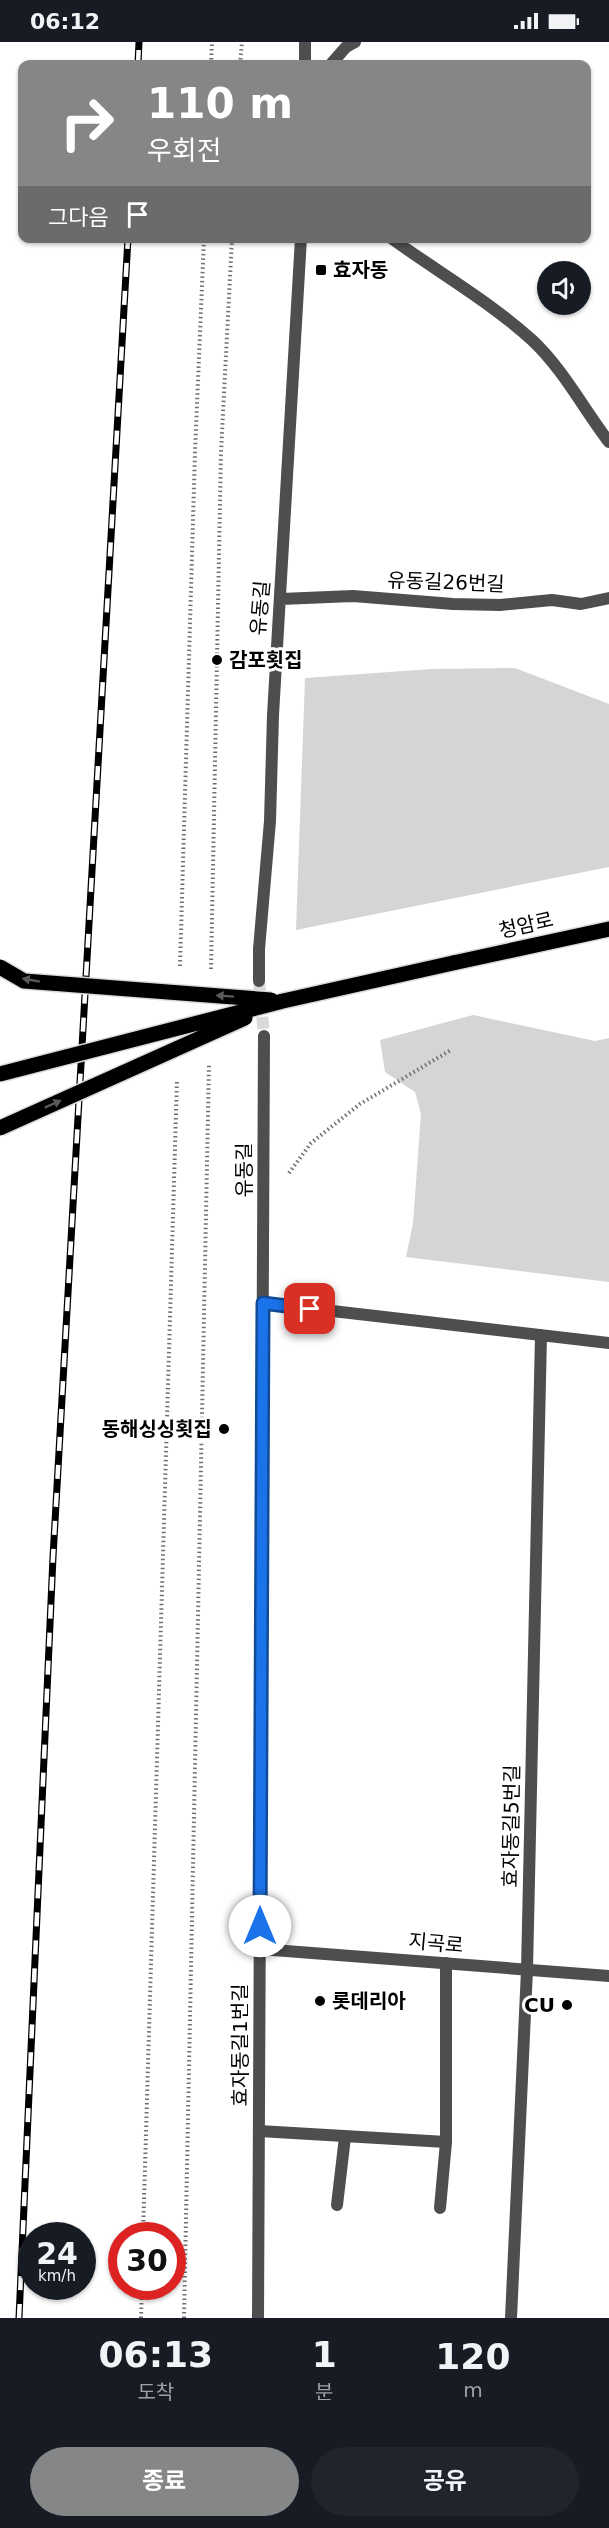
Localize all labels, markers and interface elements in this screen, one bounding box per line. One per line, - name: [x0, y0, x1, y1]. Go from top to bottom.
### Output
- text: 06:12: [30, 9, 100, 34]
- text: 110 m: [147, 79, 293, 128]
- icon: right: [48, 84, 126, 162]
- text: 우회전: [147, 135, 222, 166]
- icon: arrive: [121, 198, 154, 231]
- text: 그다음: [48, 205, 109, 230]
- place label: 효자동: [333, 258, 388, 282]
- map controls: [537, 261, 591, 315]
- button: sound: [537, 261, 591, 315]
- marker: 효자동: [314, 263, 328, 277]
- street label: 유동길26번길: [387, 568, 505, 596]
- street label: 유동길: [246, 579, 274, 637]
- place label: 감포횟집: [229, 648, 303, 672]
- marker: 감포횟집: [210, 653, 224, 667]
- street label: 청암로: [496, 907, 556, 943]
- one-way arrow: [21, 976, 40, 985]
- one-way arrow: [216, 992, 235, 1001]
- one-way arrow: [45, 1099, 63, 1109]
- street label: 유동길: [232, 1142, 256, 1198]
- pin: [284, 1283, 335, 1334]
- icon: arrive: [293, 1292, 326, 1325]
- place label: 동해싱싱횟집: [102, 1417, 212, 1441]
- marker: 동해싱싱횟집: [217, 1422, 231, 1436]
- street label: 효자동길5번길: [498, 1764, 524, 1888]
- position arrow: [228, 1894, 292, 1958]
- street label: 지곡로: [407, 1929, 465, 1957]
- street label: 효자동길1번길: [228, 1983, 252, 2107]
- place label: 롯데리아: [332, 1989, 406, 2013]
- place label: CU: [524, 1993, 555, 2017]
- marker: 롯데리아: [313, 1994, 327, 2008]
- marker: CU: [560, 1998, 574, 2012]
- speed limit sign: 30: [108, 2222, 186, 2300]
- text: 24: [36, 2236, 78, 2271]
- text: km/h: [38, 2267, 76, 2285]
- text: 06:13: [99, 2334, 213, 2375]
- text: 1: [312, 2334, 337, 2375]
- text: 120: [435, 2336, 510, 2377]
- text: m: [463, 2378, 483, 2402]
- text: 도착: [137, 2380, 174, 2404]
- text: 분: [315, 2380, 333, 2404]
- button: 종료: [30, 2447, 299, 2516]
- button: 공유: [311, 2447, 579, 2516]

